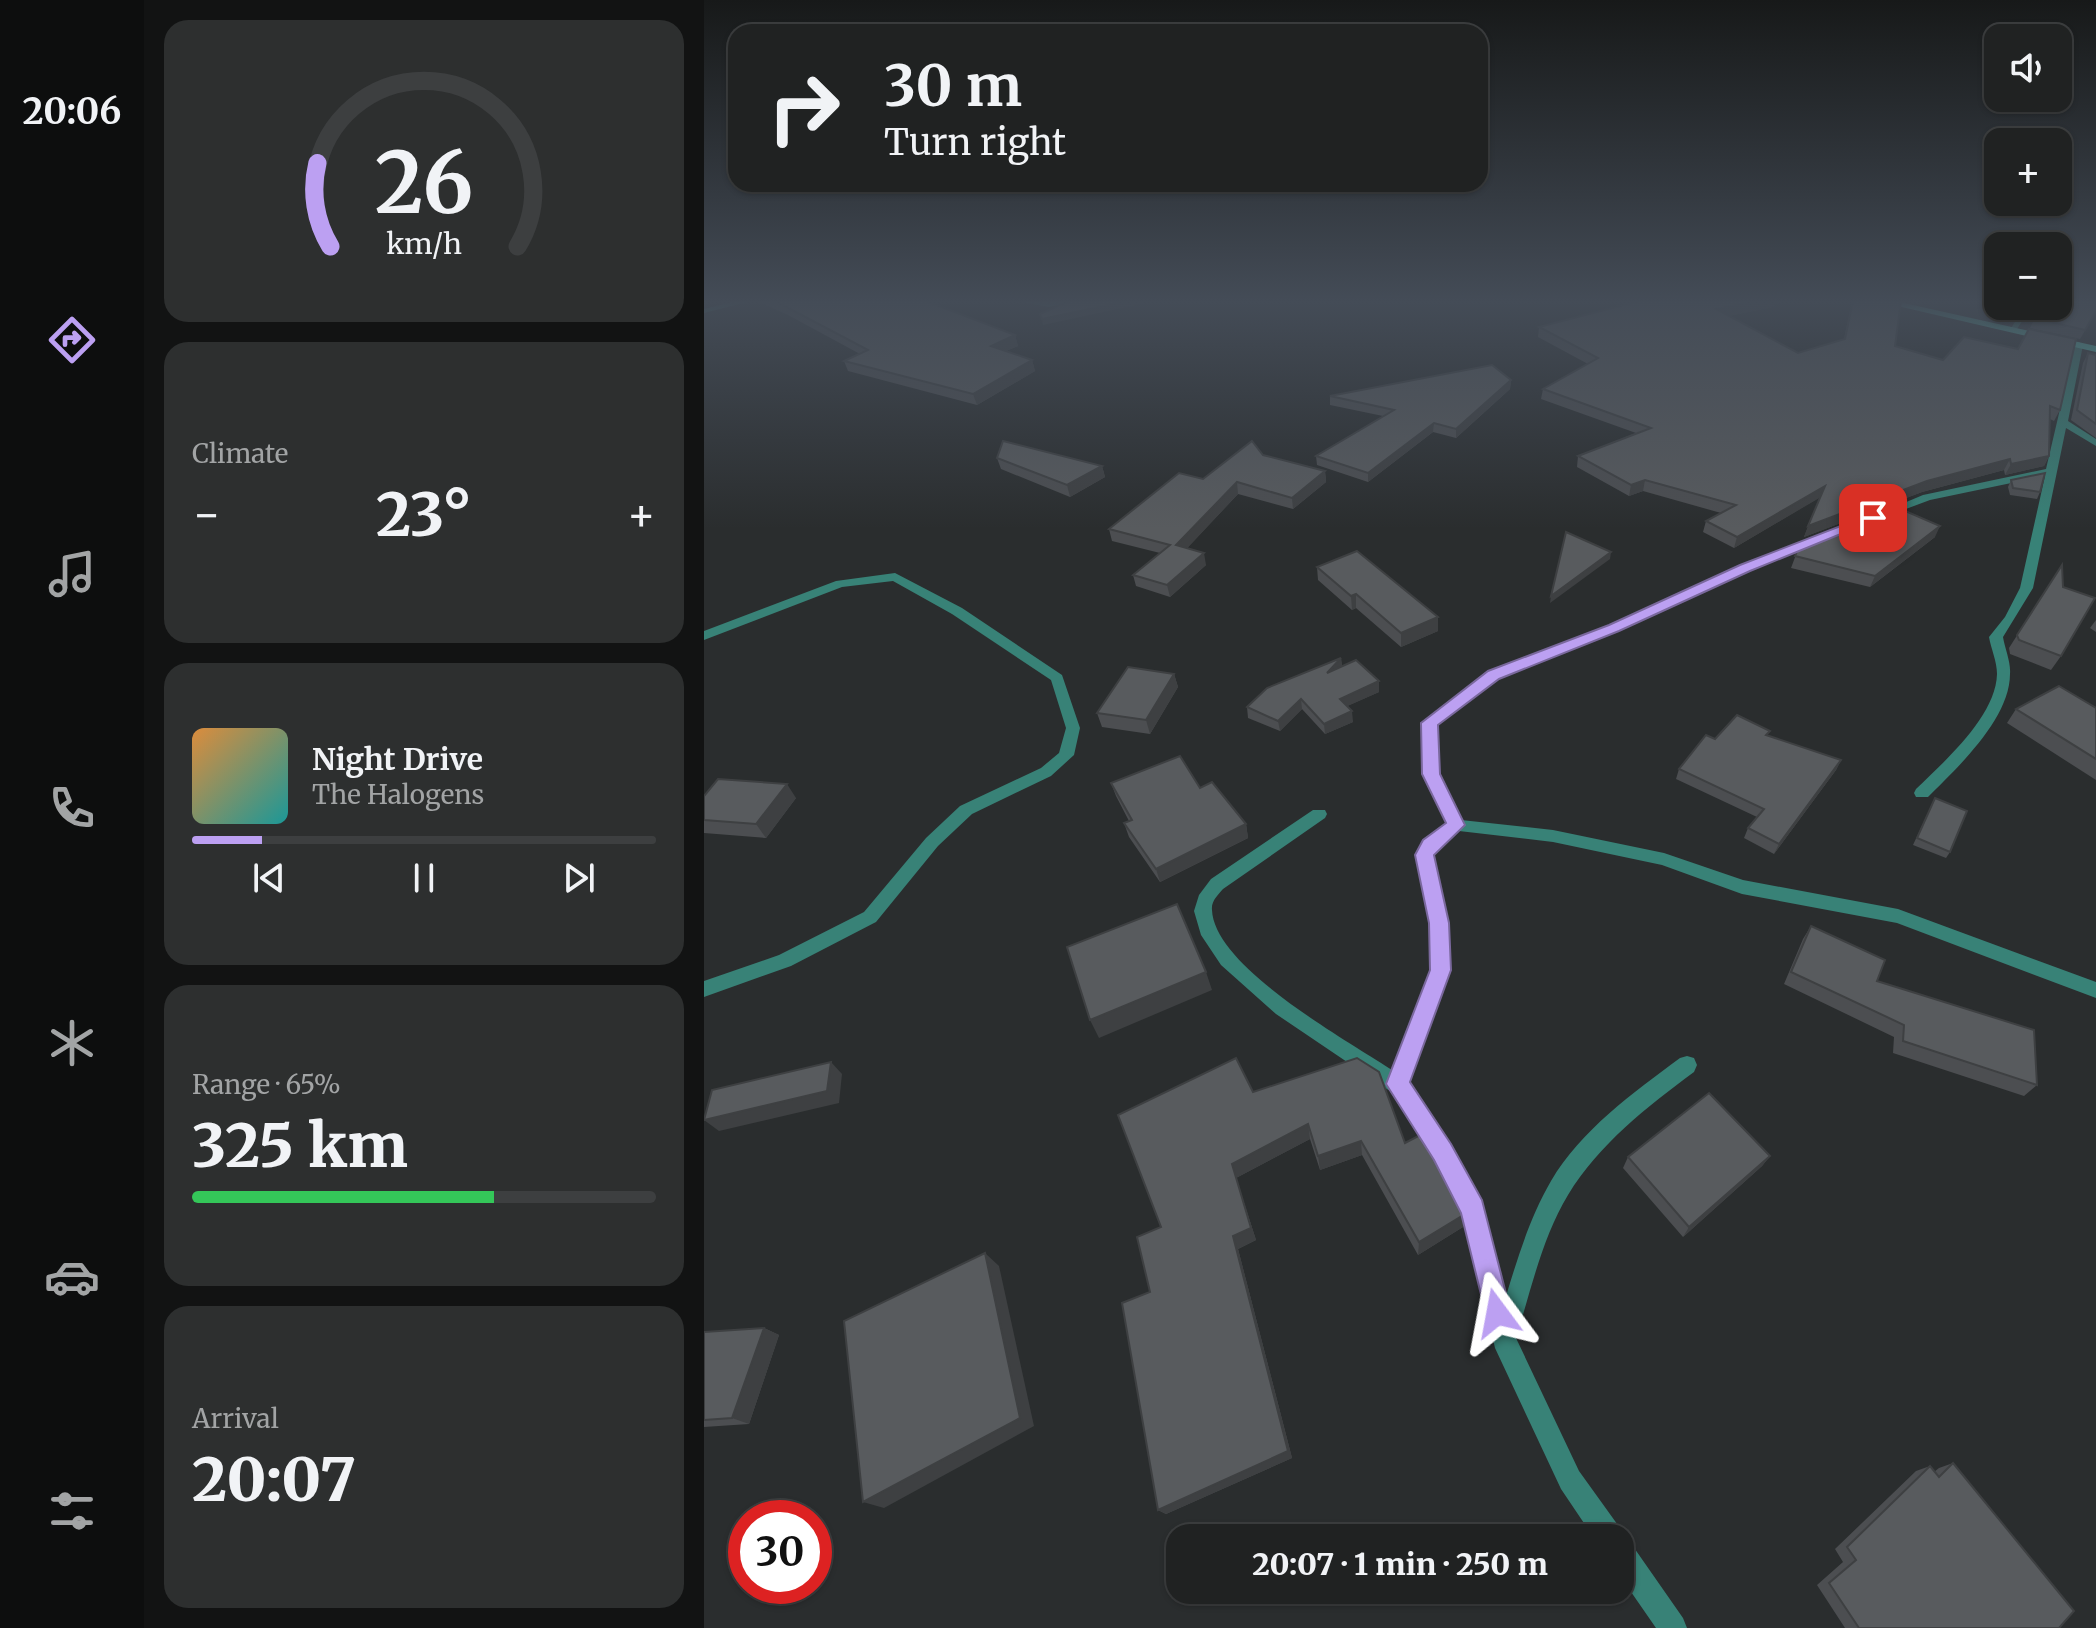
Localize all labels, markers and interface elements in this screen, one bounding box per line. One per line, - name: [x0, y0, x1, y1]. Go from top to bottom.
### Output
- map controls: [1984, 24, 2072, 320]
- button: sound: [1984, 24, 2072, 112]
- text: 30 m: [884, 51, 1022, 121]
- icon: right: [752, 56, 856, 160]
- text: 20:06: [23, 89, 121, 134]
- text: Turn right: [884, 120, 1066, 165]
- button: +: [1984, 128, 2072, 216]
- text: 26: [375, 130, 473, 235]
- text: km/h: [386, 226, 462, 262]
- button: −: [1984, 232, 2072, 320]
- icon: directions: [44, 312, 100, 368]
- text: Climate: [192, 437, 288, 470]
- text: 23°: [376, 477, 472, 552]
- pin: [1839, 484, 1907, 552]
- text: −: [192, 487, 221, 542]
- text: +: [627, 487, 656, 542]
- icon: arrive: [1851, 496, 1895, 540]
- icon: music: [44, 546, 100, 602]
- text: Night Drive: [312, 740, 483, 778]
- text: The Halogens: [312, 778, 484, 811]
- icon: phone: [44, 780, 100, 836]
- icon: previous: [247, 856, 291, 900]
- icon: pause: [402, 856, 446, 900]
- icon: next: [557, 856, 601, 900]
- icon: climate: [44, 1015, 100, 1071]
- text: Range · 65%: [192, 1068, 341, 1101]
- text: 325 km: [192, 1108, 408, 1183]
- icon: car: [44, 1249, 100, 1305]
- position arrow: [1455, 1271, 1539, 1355]
- text: Arrival: [192, 1402, 279, 1435]
- text: 20:07: [192, 1442, 356, 1517]
- icon: filters: [44, 1483, 100, 1539]
- speed limit sign: 30: [728, 1500, 832, 1604]
- text: 20:07 · 1 min · 250 m: [1252, 1545, 1548, 1583]

